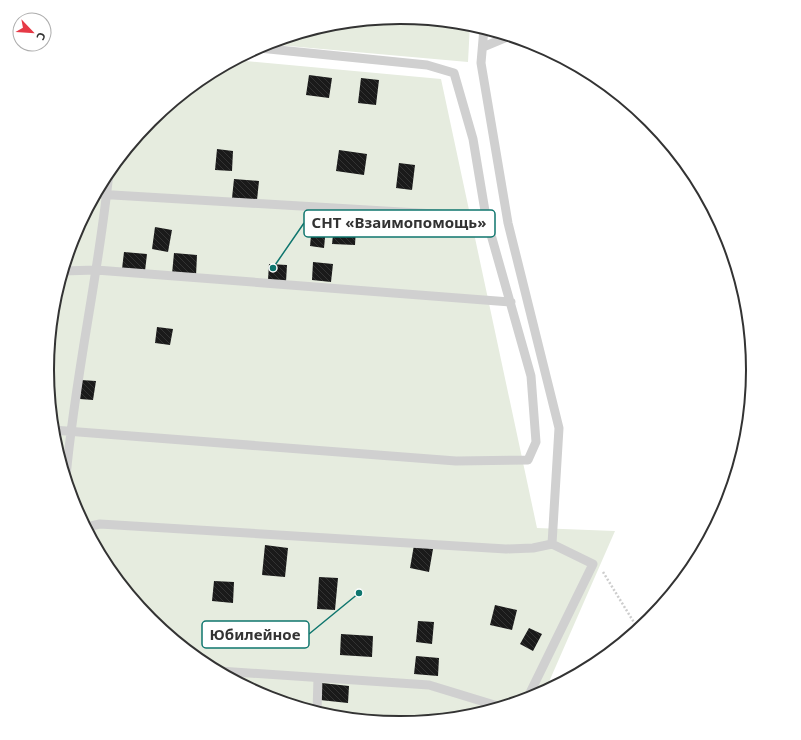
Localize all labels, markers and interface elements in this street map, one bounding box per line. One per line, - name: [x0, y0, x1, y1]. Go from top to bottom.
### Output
- north arrow: [12, 12, 52, 52]
- text: С: [33, 30, 50, 43]
- callout: СНТ «Взаимопомощь»: [304, 210, 495, 237]
- text: СНТ «Взаимопомощь»: [312, 212, 486, 232]
- callout: Юбилейное: [202, 621, 309, 648]
- text: Юбилейное: [210, 624, 301, 644]

